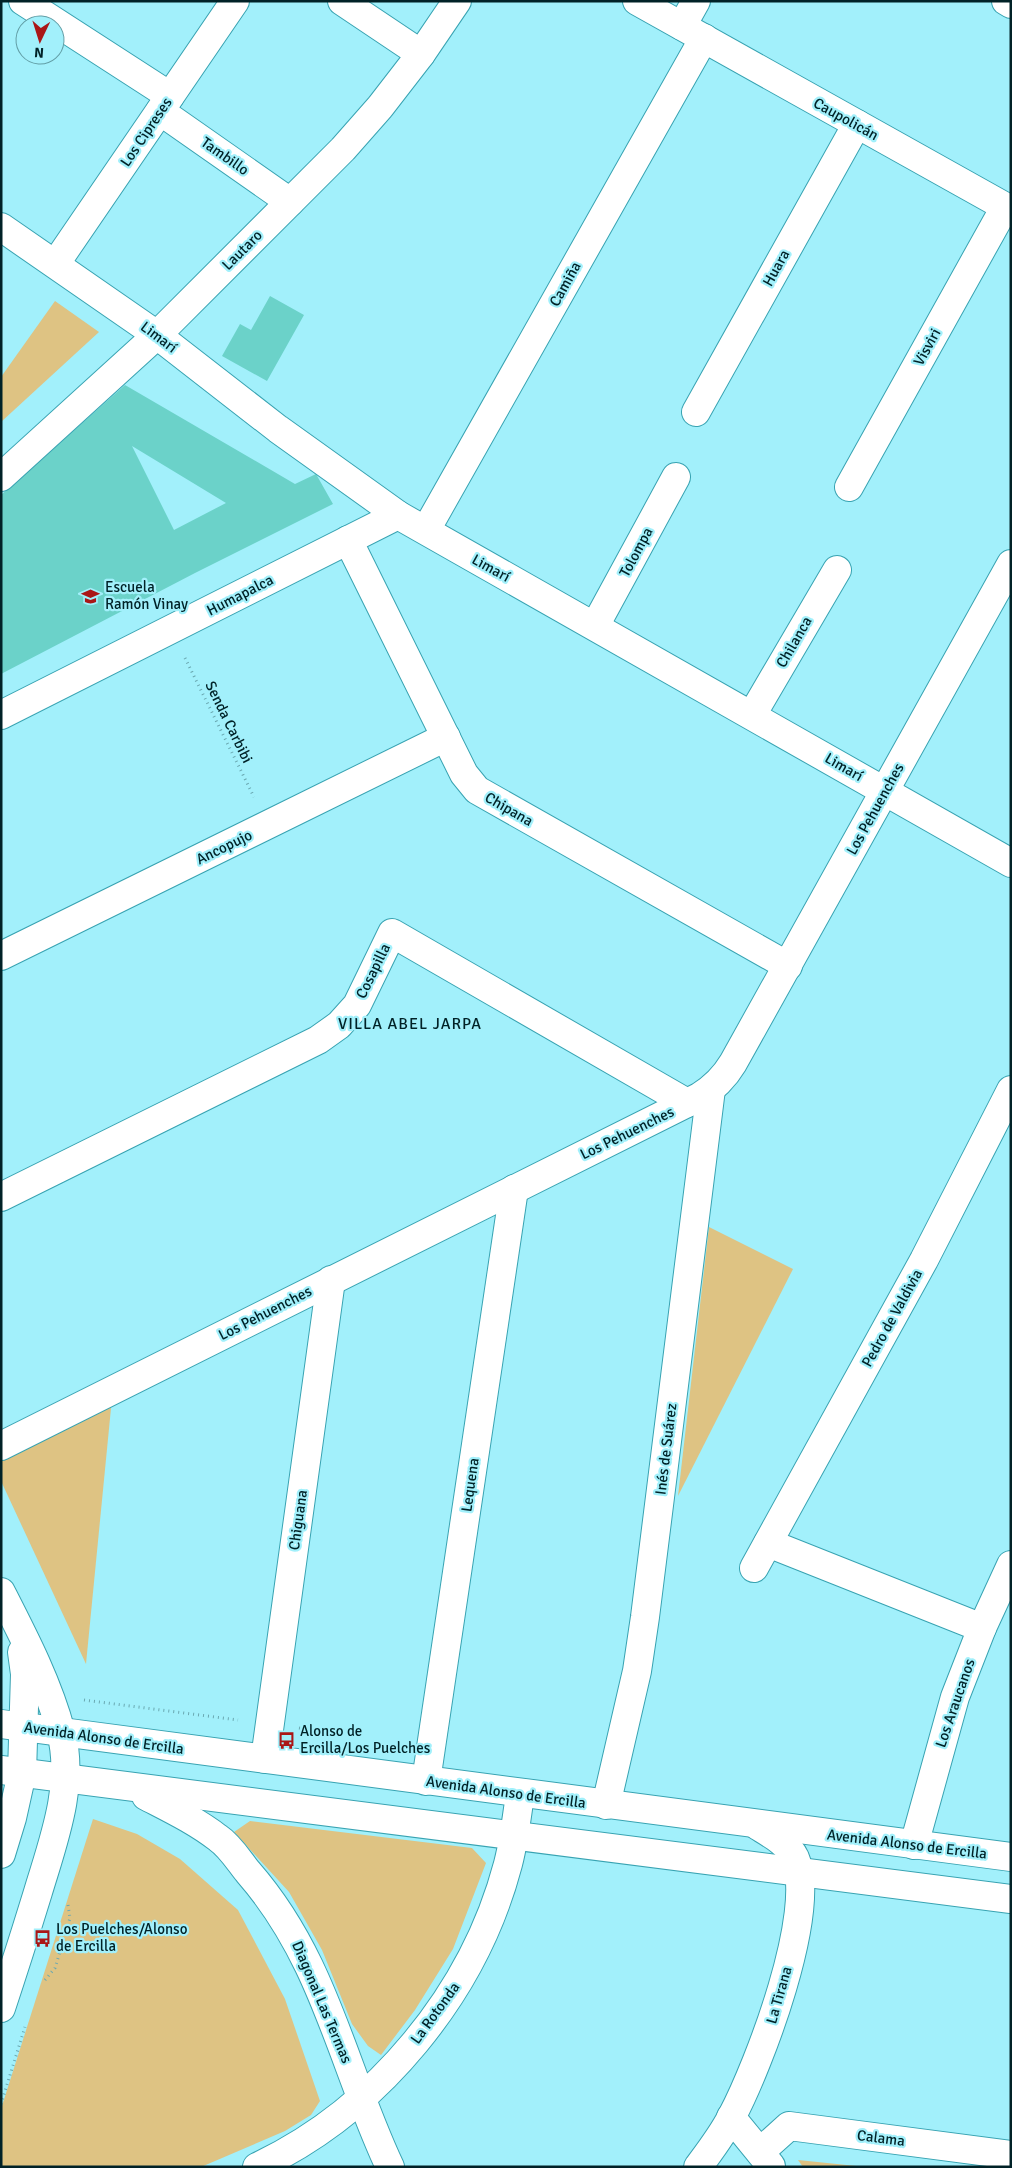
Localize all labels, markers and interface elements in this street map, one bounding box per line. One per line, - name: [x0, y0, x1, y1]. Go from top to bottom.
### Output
- north arrow: [15, 15, 65, 65]
- text: N: [34, 44, 45, 61]
- street label: Los Cipreses: [116, 94, 176, 170]
- street label: Caupolicán: [810, 94, 882, 144]
- street label: Tambillo: [198, 133, 252, 179]
- street label: Lautaro: [218, 226, 266, 274]
- street label: Huara: [759, 247, 793, 289]
- street label: Camiña: [545, 258, 585, 310]
- street label: Limarí: [137, 317, 181, 357]
- street label: Visviri: [909, 325, 945, 369]
- street label: Tolompa: [615, 524, 657, 580]
- street label: Limarí: [469, 550, 513, 586]
- street label: Humapalca: [204, 571, 276, 619]
- place label: Escuela Ramón Vinay: [105, 578, 188, 613]
- school or university icon: Escuela Ramón Vinay: [81, 586, 101, 606]
- street label: Chilanca: [772, 613, 816, 671]
- street label: Senda Carbibi: [201, 678, 257, 766]
- street label: Limarí: [822, 749, 866, 785]
- street label: Los Pehuenches: [842, 760, 908, 858]
- street label: Chipana: [482, 788, 536, 830]
- street label: Ancopujo: [193, 826, 255, 868]
- street label: Cosapilla: [352, 940, 394, 1002]
- district label: VILLA ABEL JARPA: [338, 1014, 482, 1034]
- street label: Los Pehuenches: [577, 1102, 677, 1163]
- street label: Pedro de Valdivia: [858, 1266, 926, 1370]
- street label: Los Pehuenches: [215, 1282, 315, 1344]
- street label: Inés de Suárez: [651, 1402, 681, 1496]
- street label: Lequena: [457, 1457, 483, 1513]
- street label: Chiguana: [285, 1489, 311, 1551]
- street label: Los Araucanos: [931, 1656, 979, 1750]
- street label: Avenida Alonso de Ercilla: [23, 1718, 185, 1758]
- place label: Alonso de Ercilla/Los Puelches: [300, 1722, 431, 1757]
- bus stop icon: Alonso de Ercilla/Los Puelches: [276, 1730, 296, 1750]
- street label: Avenida Alonso de Ercilla: [425, 1772, 587, 1812]
- street label: Avenida Alonso de Ercilla: [826, 1825, 988, 1863]
- place label: Los Puelches/Alonso de Ercilla: [56, 1920, 188, 1955]
- bus stop icon: Los Puelches/Alonso de Ercilla: [32, 1928, 52, 1948]
- street label: Diagonal Las Termas: [288, 1938, 356, 2066]
- street label: La Tirana: [762, 1964, 796, 2026]
- street label: La Rotonda: [407, 1979, 463, 2047]
- street label: Calama: [856, 2126, 906, 2150]

